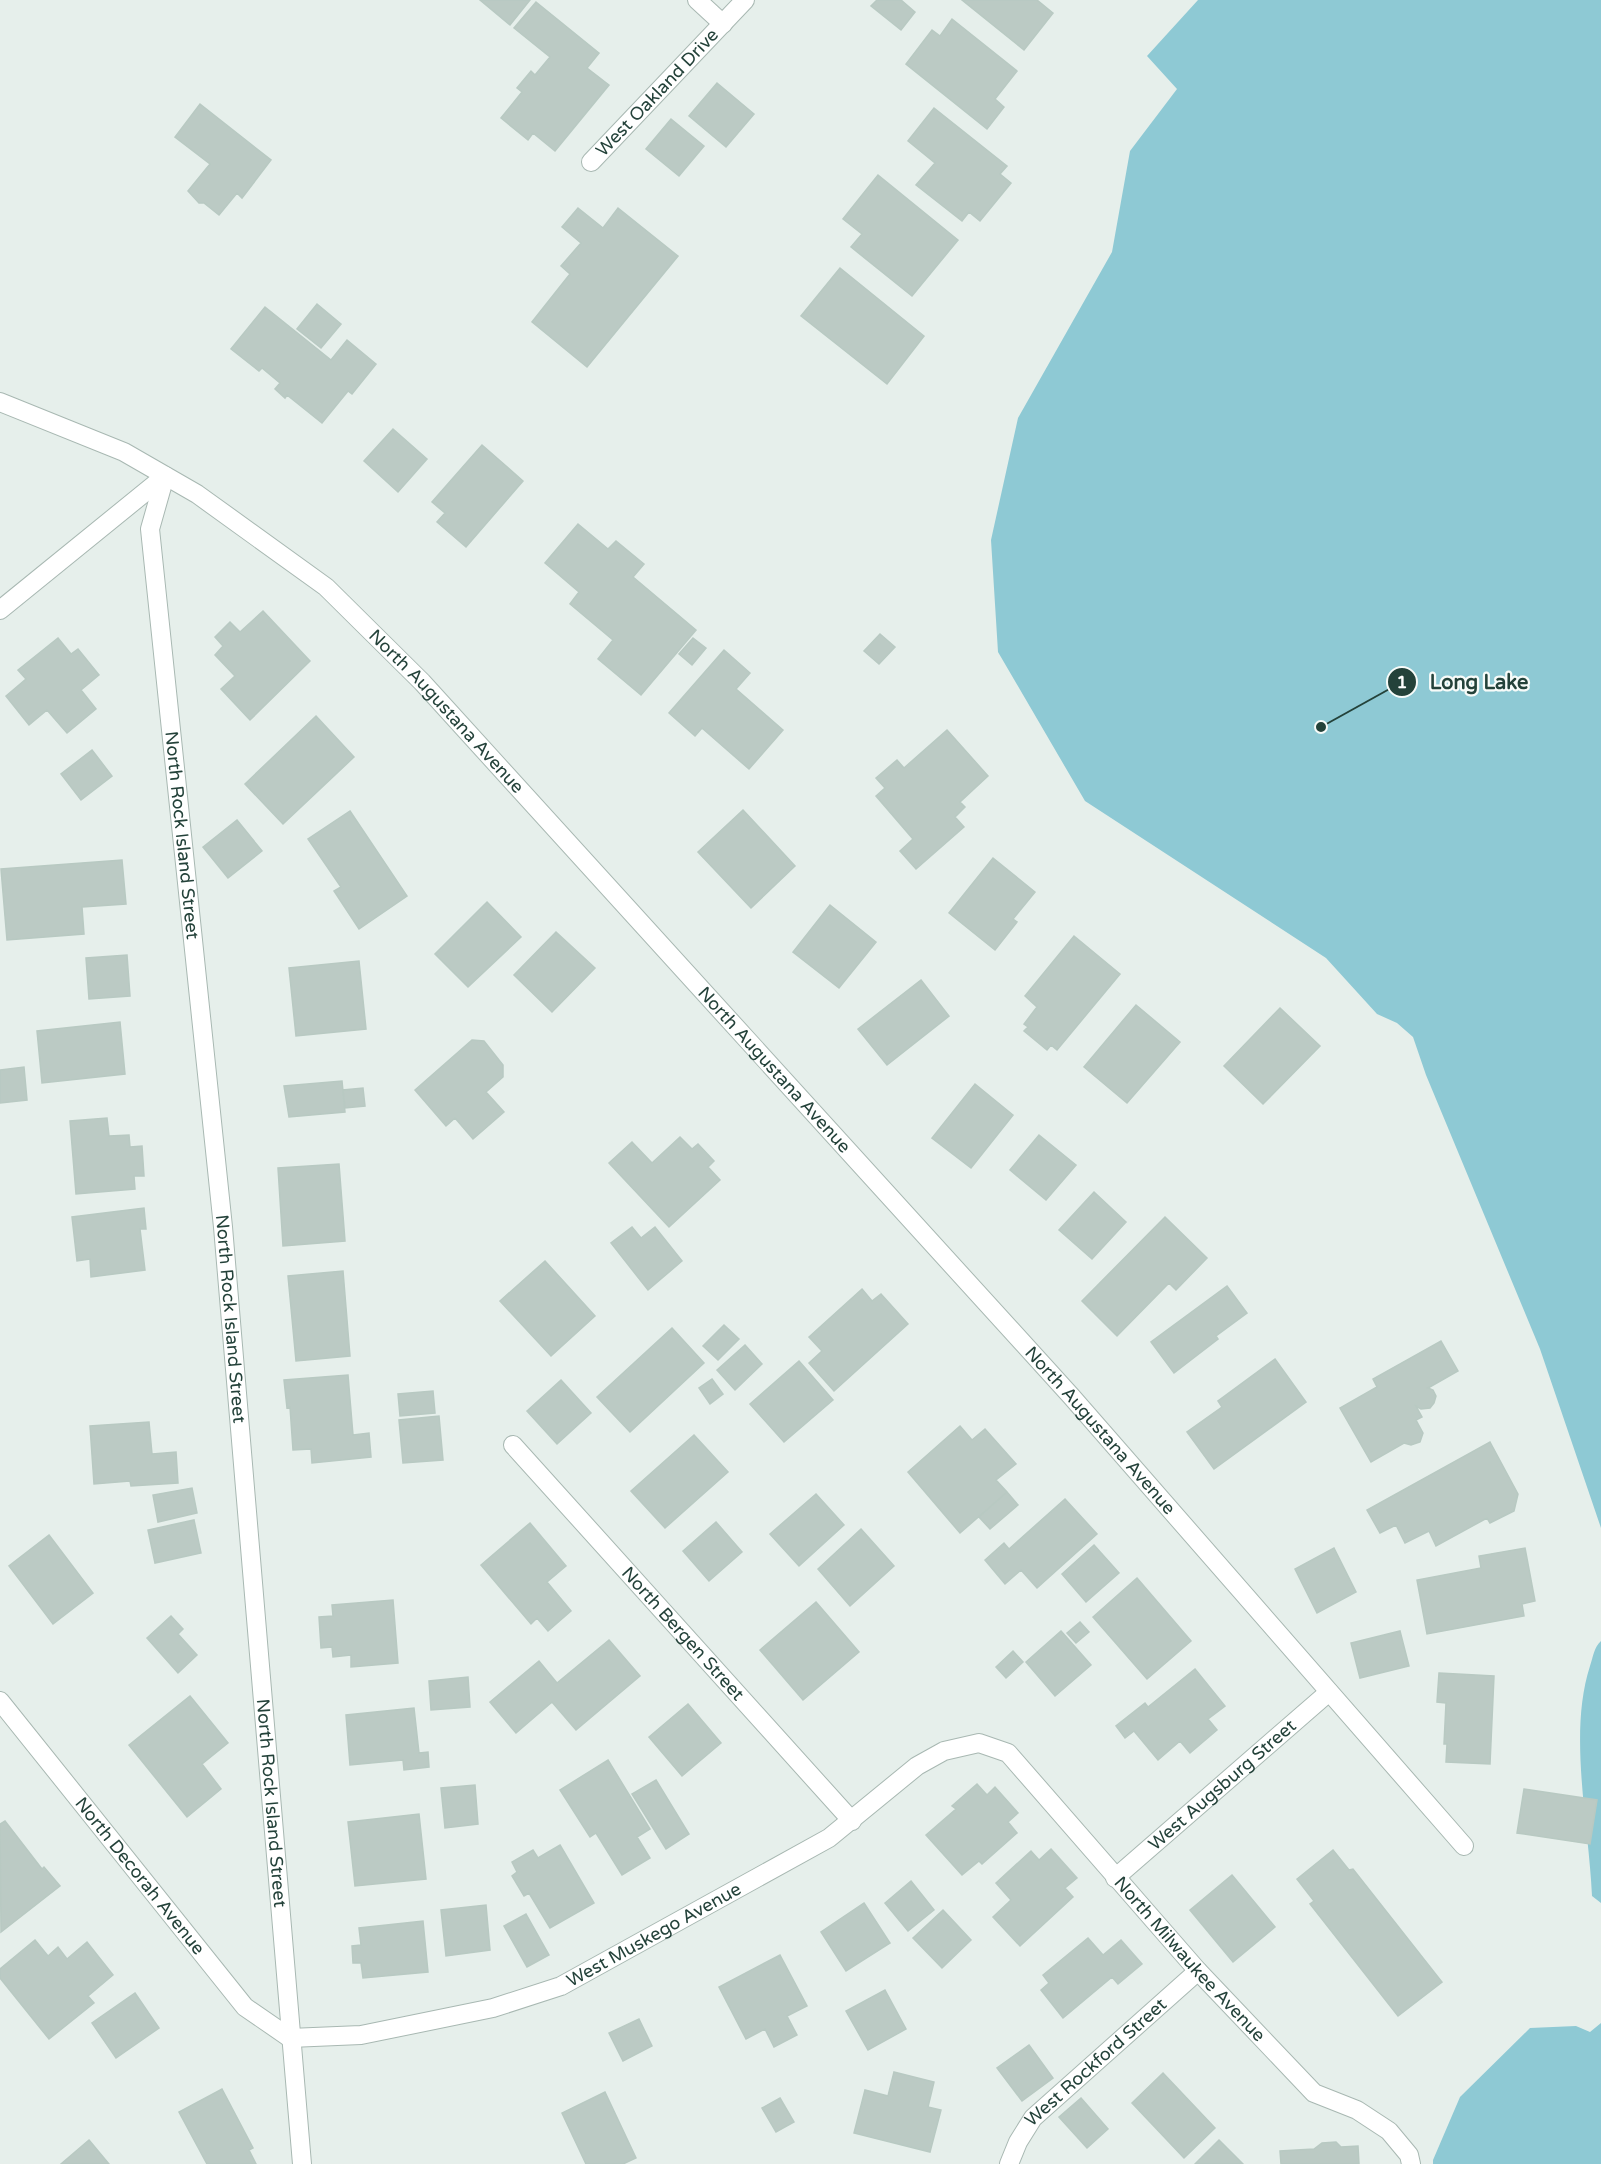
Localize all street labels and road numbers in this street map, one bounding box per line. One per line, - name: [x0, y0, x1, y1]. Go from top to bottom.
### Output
- street label: West Oakland Drive: [591, 24, 723, 161]
- street label: North Augustana Avenue: [364, 625, 529, 798]
- street label: North Rock Island Street: [160, 730, 204, 941]
- street label: North Augustana Avenue: [693, 982, 856, 1157]
- street label: North Rock Island Street: [211, 1213, 250, 1424]
- street label: North Augustana Avenue: [1020, 1342, 1180, 1519]
- street label: North Bergen Street: [617, 1562, 749, 1705]
- street label: North Rock Island Street: [252, 1698, 291, 1908]
- street label: West Augsburg Street: [1144, 1715, 1301, 1855]
- street label: North Decorah Avenue: [70, 1793, 210, 1959]
- street label: North Milwaukee Avenue: [1110, 1872, 1270, 2046]
- street label: West Muskego Avenue: [563, 1878, 745, 1992]
- street label: West Rockford Street: [1020, 1993, 1171, 2131]

